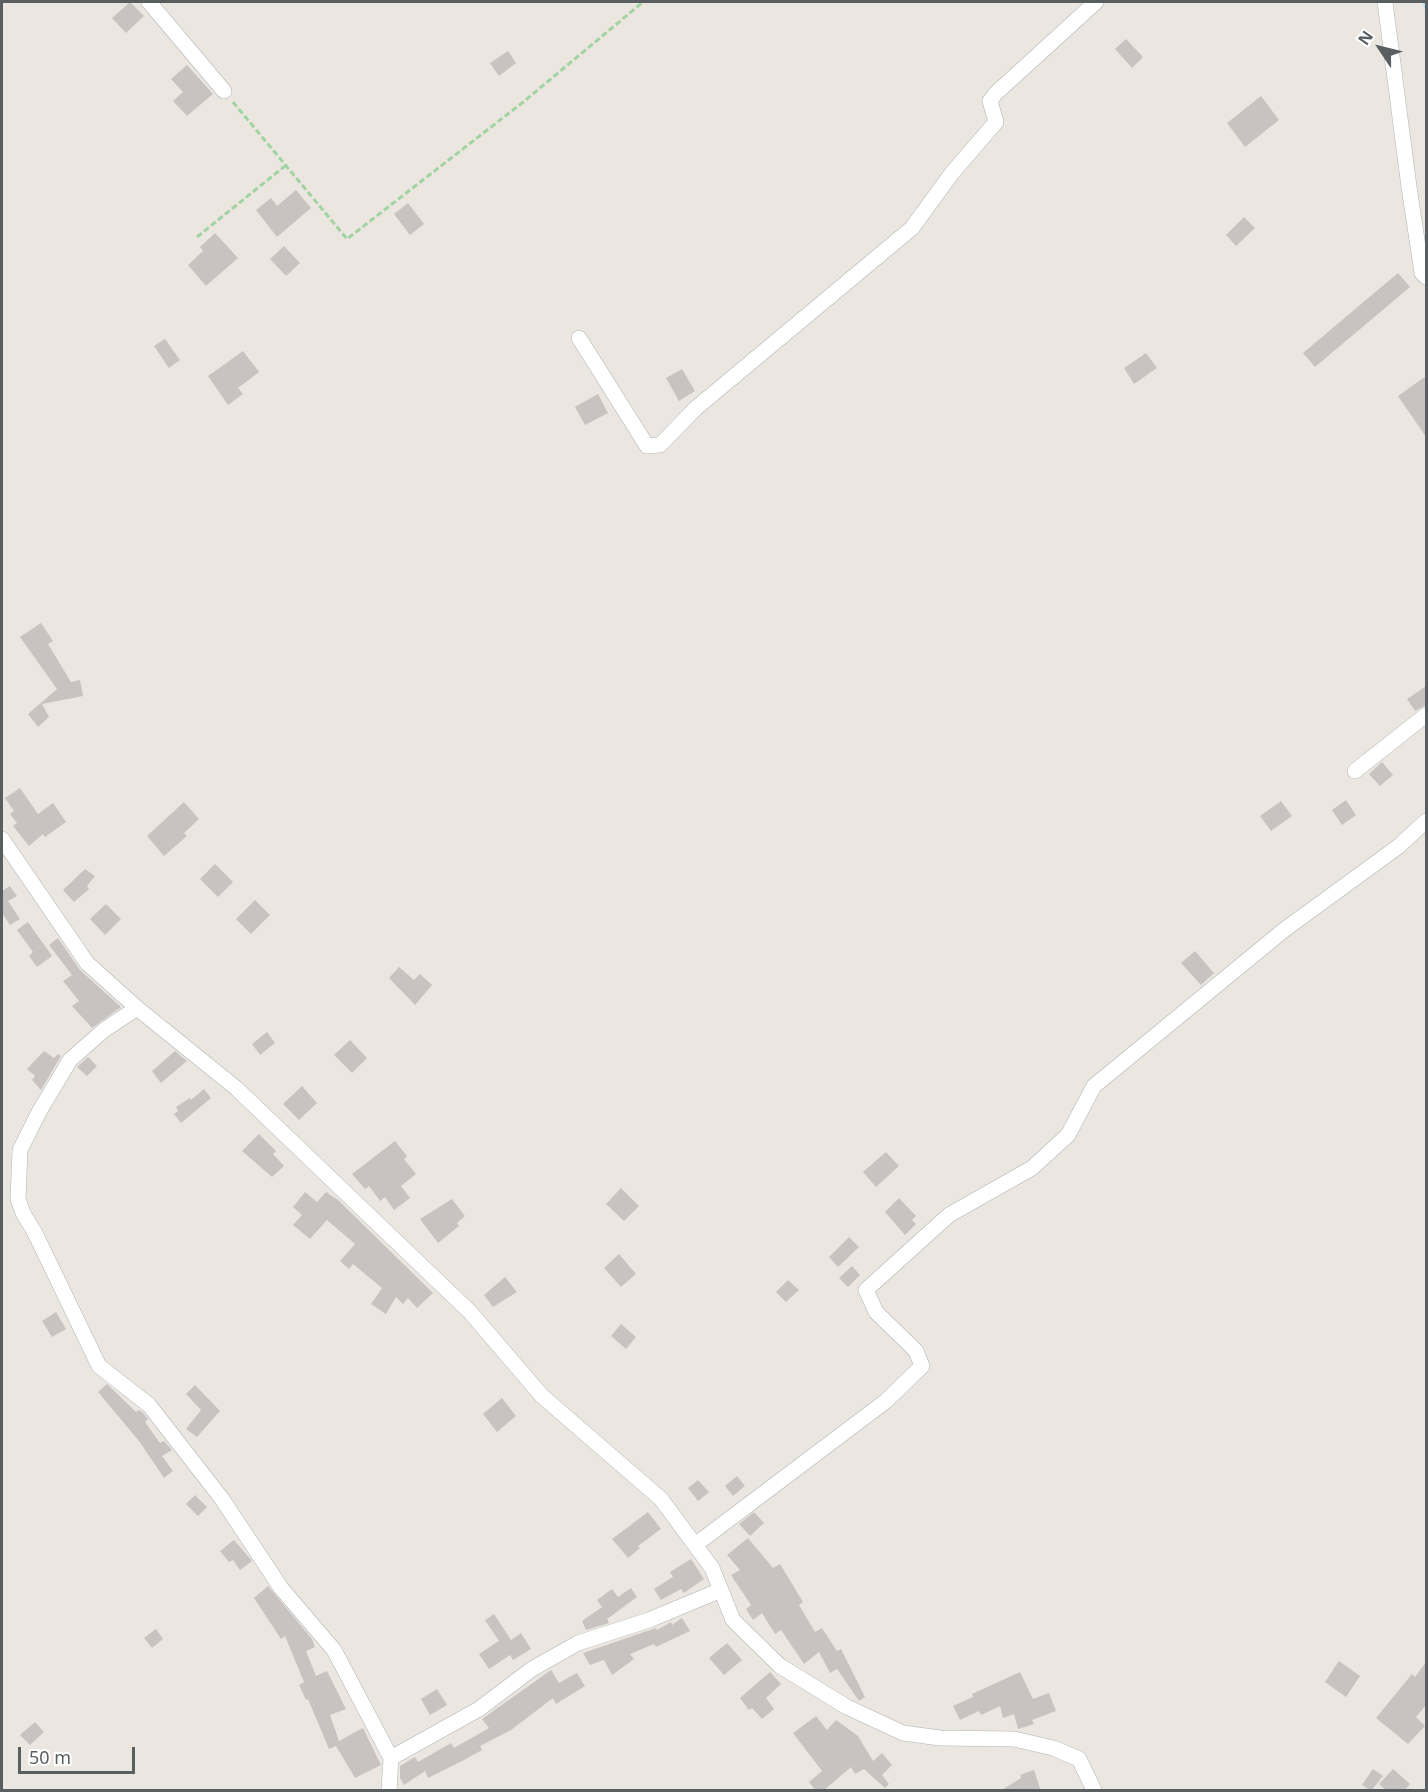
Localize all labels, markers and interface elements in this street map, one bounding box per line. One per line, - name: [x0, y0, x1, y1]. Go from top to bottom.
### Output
- north arrow: [1350, 18, 1410, 78]
- text: N: [1353, 26, 1378, 49]
- scale bar: [21, 1735, 138, 1773]
- text: 50 m: [29, 1745, 71, 1769]

